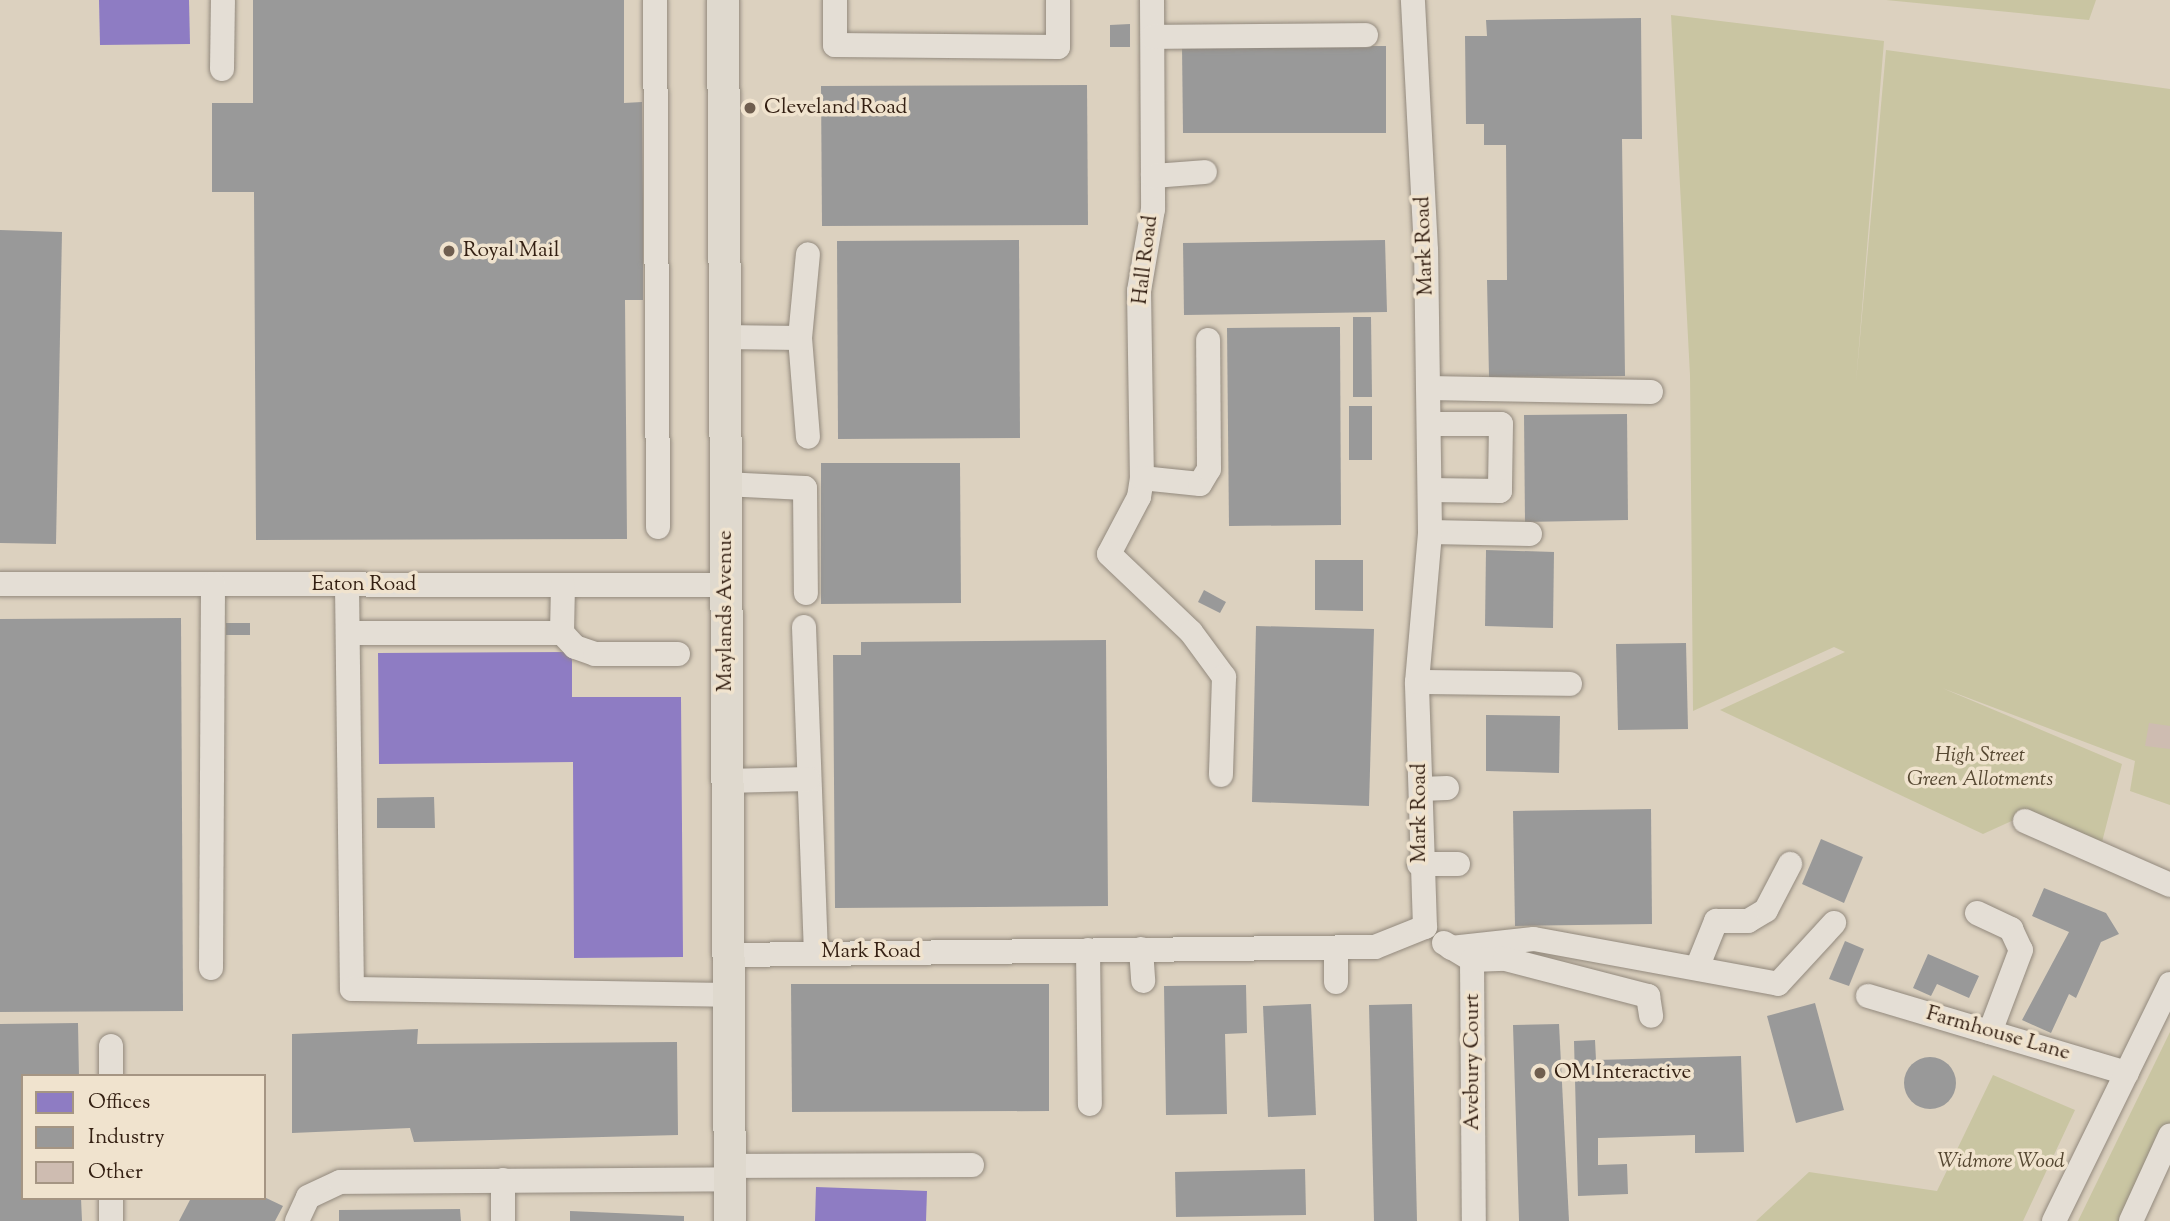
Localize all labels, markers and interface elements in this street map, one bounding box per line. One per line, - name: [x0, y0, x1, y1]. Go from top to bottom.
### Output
- place label: Cleveland Road: [764, 95, 907, 121]
- marker: Cleveland Road: [742, 100, 758, 116]
- street label: Mark Road: [1411, 196, 1439, 296]
- street label: Hall Road: [1128, 214, 1164, 306]
- place label: Royal Mail: [463, 238, 560, 264]
- marker: Royal Mail: [441, 243, 457, 259]
- street label: Maylands Avenue: [713, 530, 739, 692]
- street label: Eaton Road: [312, 572, 416, 598]
- park label: High Street Green Allotments: [1907, 743, 2053, 793]
- street label: Mark Road: [1407, 763, 1433, 863]
- street label: Mark Road: [821, 939, 921, 965]
- street label: Avebury Court: [1460, 993, 1486, 1131]
- street label: Farmhouse Lane: [1923, 1001, 2073, 1067]
- place label: OM Interactive: [1554, 1060, 1691, 1086]
- marker: OM Interactive: [1532, 1065, 1548, 1081]
- legend: [21, 1074, 266, 1200]
- text: Offices: [88, 1088, 150, 1118]
- text: Industry: [88, 1123, 165, 1153]
- park label: Widmore Wood: [1937, 1149, 2065, 1175]
- text: Other: [88, 1158, 143, 1188]

